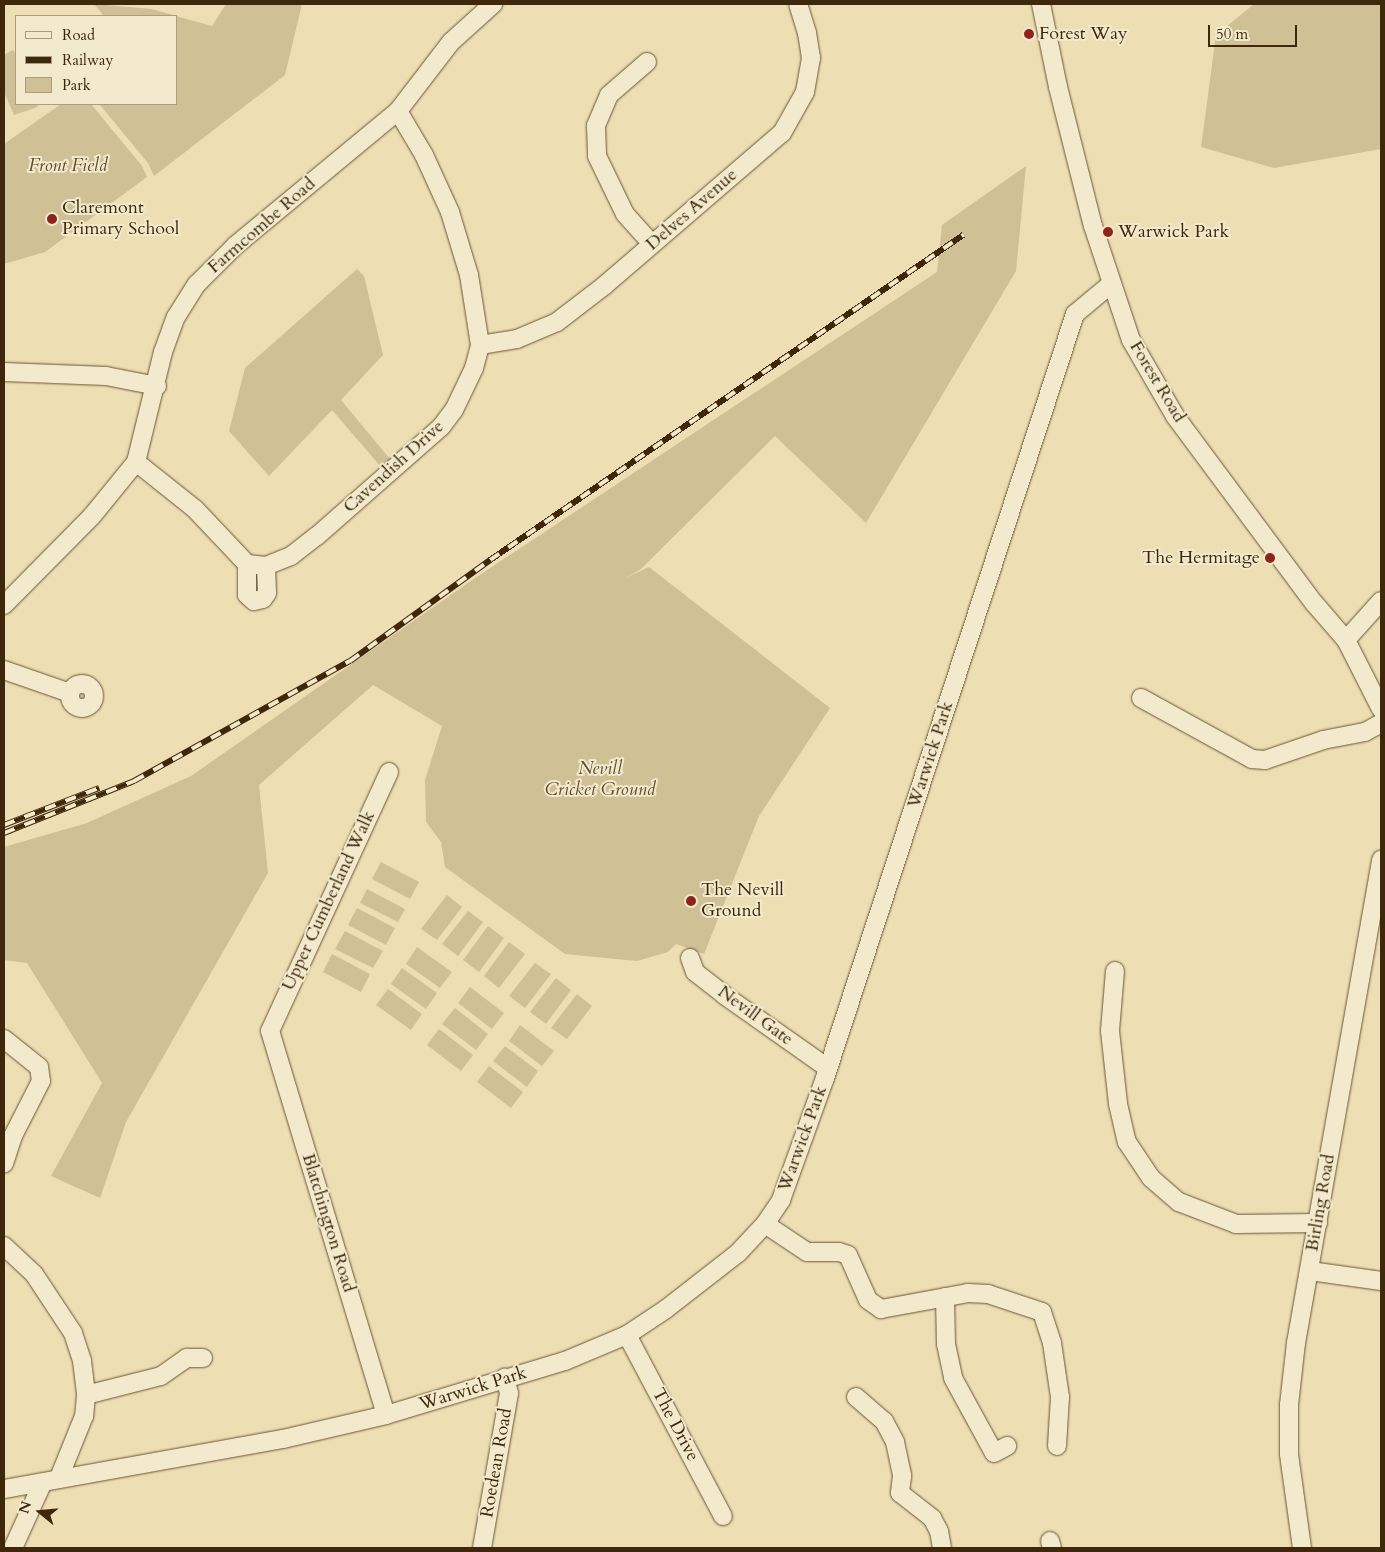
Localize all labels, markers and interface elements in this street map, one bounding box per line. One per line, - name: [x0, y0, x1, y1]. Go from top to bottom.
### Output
- legend: [15, 15, 178, 105]
- scale bar: [1210, 15, 1299, 47]
- place label: Forest Way: [1039, 23, 1127, 45]
- text: 50 m: [1216, 24, 1248, 44]
- text: Road: [62, 25, 95, 45]
- marker: Forest Way: [1023, 28, 1035, 40]
- text: Railway: [62, 50, 113, 70]
- text: Park: [62, 75, 91, 95]
- park label: Front Field: [29, 155, 107, 177]
- street label: Delves Avenue: [642, 164, 742, 256]
- street label: Farmcombe Road: [204, 173, 320, 279]
- place label: Claremont Primary School: [62, 198, 179, 240]
- marker: Claremont Primary School: [46, 213, 58, 225]
- place label: Warwick Park: [1118, 221, 1229, 243]
- marker: Warwick Park: [1102, 226, 1114, 238]
- street label: Forest Road: [1124, 338, 1190, 426]
- street label: Cavendish Drive: [339, 416, 449, 518]
- place label: The Hermitage: [1142, 547, 1260, 569]
- marker: The Hermitage: [1264, 552, 1276, 564]
- street label: Warwick Park: [904, 699, 958, 811]
- park label: Nevill Cricket Ground: [545, 759, 655, 802]
- street label: Upper Cumberland Walk: [278, 808, 380, 994]
- place label: The Nevill Ground: [701, 880, 784, 922]
- marker: The Nevill Ground: [685, 895, 697, 907]
- street label: Nevill Gate: [713, 982, 797, 1050]
- street label: Warwick Park: [774, 1083, 832, 1195]
- street label: Blatchington Road: [297, 1151, 359, 1295]
- street label: Birling Road: [1302, 1153, 1340, 1253]
- street label: Warwick Park: [417, 1362, 529, 1416]
- street label: The Drive: [647, 1385, 703, 1465]
- street label: Roedean Road: [477, 1407, 517, 1519]
- north arrow: [15, 1487, 65, 1537]
- text: N: [14, 1499, 36, 1516]

